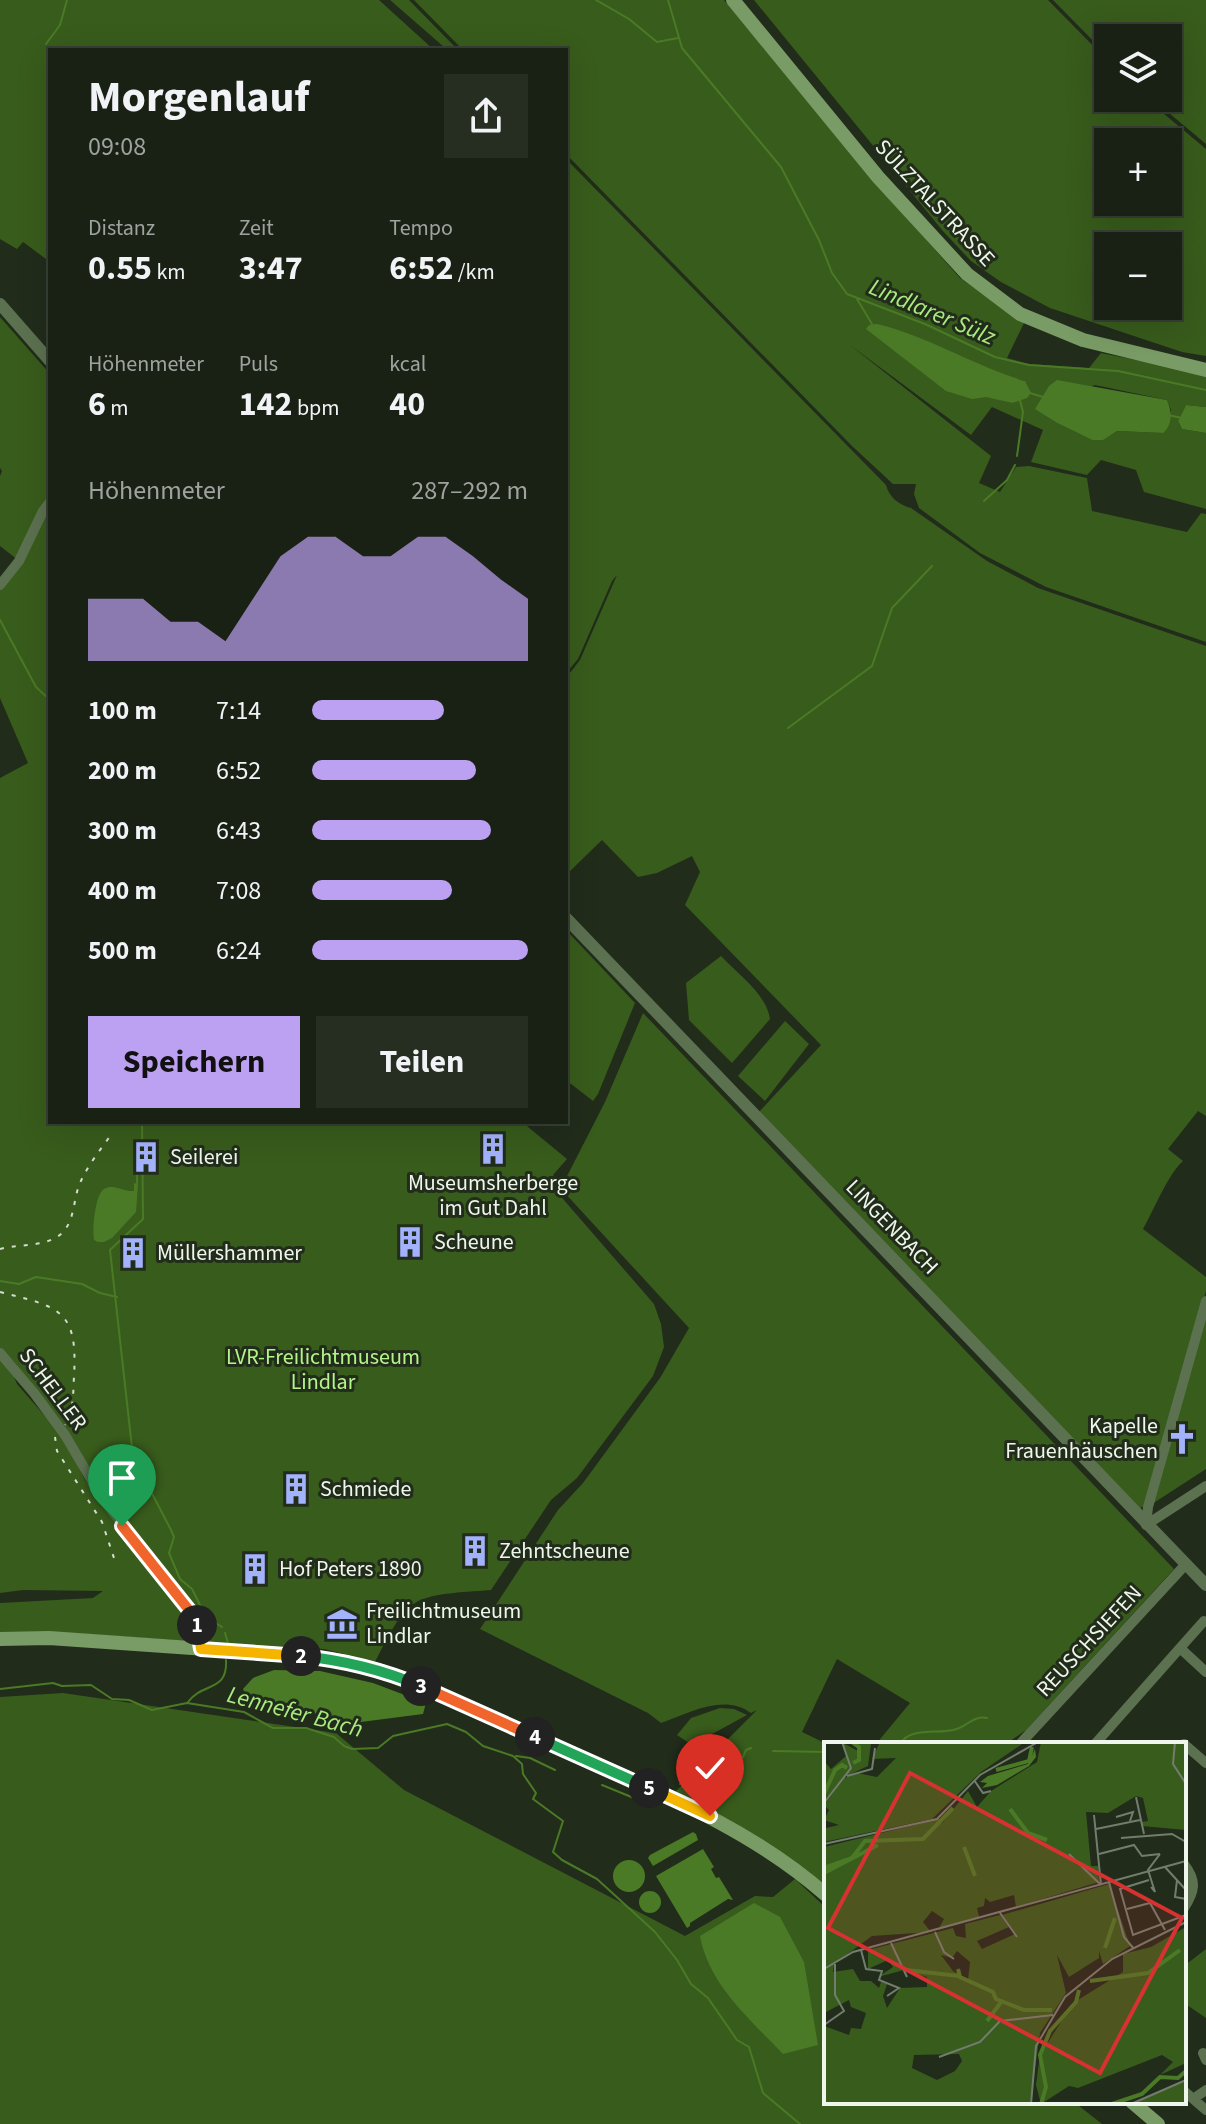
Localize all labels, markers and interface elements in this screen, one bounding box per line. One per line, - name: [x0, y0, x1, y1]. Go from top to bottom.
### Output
- map controls: [1094, 24, 1182, 320]
- button: layers: [1094, 24, 1182, 112]
- text: Morgenlauf: [88, 66, 309, 129]
- button: share: [444, 74, 528, 158]
- text: 09:08: [88, 128, 146, 165]
- button: +: [1094, 128, 1182, 216]
- street label: SÜLZTALSTRASSE: [867, 132, 1003, 274]
- text: Distanz: [88, 212, 155, 244]
- text: Zeit: [239, 212, 274, 244]
- text: Tempo: [389, 212, 453, 244]
- button: −: [1094, 232, 1182, 320]
- text: 0.55: [88, 244, 152, 293]
- text: 3:47: [239, 244, 303, 293]
- text: 6:52: [389, 244, 453, 293]
- text: km: [152, 256, 186, 288]
- text: /km: [453, 256, 495, 288]
- water label: Lindlarer Sülz: [863, 270, 1002, 355]
- text: Höhenmeter: [88, 348, 204, 380]
- text: Puls: [239, 348, 278, 380]
- text: kcal: [389, 348, 426, 380]
- text: 6: [88, 380, 106, 429]
- text: 142: [239, 380, 293, 429]
- text: 40: [389, 380, 425, 429]
- text: m: [106, 392, 129, 424]
- text: bpm: [293, 392, 340, 424]
- text: Höhenmeter: [88, 472, 225, 509]
- text: 287–292 m: [411, 472, 528, 509]
- text: 100 m: [88, 692, 157, 729]
- text: 7:14: [216, 692, 261, 729]
- text: 200 m: [88, 752, 157, 789]
- text: 6:52: [216, 752, 261, 789]
- text: 300 m: [88, 812, 157, 849]
- text: 6:43: [216, 812, 261, 849]
- text: 400 m: [88, 872, 157, 909]
- text: 7:08: [216, 872, 261, 909]
- text: 500 m: [88, 932, 157, 969]
- text: 6:24: [216, 932, 261, 969]
- button: Speichern: [88, 1016, 300, 1108]
- button: Teilen: [316, 1016, 528, 1108]
- building icon: Museumsherberge im Gut Dahl: [476, 1132, 510, 1166]
- building icon: Seilerei: [129, 1140, 163, 1174]
- place label: Seilerei: [170, 1141, 238, 1173]
- place label: Museumsherberge im Gut Dahl: [408, 1167, 578, 1224]
- street label: LINGENBACH: [838, 1172, 946, 1282]
- building icon: Scheune: [393, 1225, 427, 1259]
- place label: Scheune: [434, 1226, 514, 1258]
- building icon: Müllershammer: [116, 1236, 150, 1270]
- place label: Müllershammer: [157, 1237, 302, 1269]
- street label: SCHELLER: [11, 1341, 95, 1437]
- park label: LVR-Freilichtmuseum Lindlar: [226, 1341, 420, 1398]
- place label: Kapelle Frauenhäuschen: [1005, 1410, 1158, 1467]
- church icon: Kapelle Frauenhäuschen: [1165, 1422, 1199, 1456]
- pin: [88, 1444, 156, 1526]
- icon: arrive: [100, 1456, 144, 1500]
- building icon: Schmiede: [279, 1472, 313, 1506]
- place label: Schmiede: [320, 1473, 412, 1505]
- building icon: Zehntscheune: [458, 1534, 492, 1568]
- place label: Zehntscheune: [499, 1535, 630, 1567]
- building icon: Hof Peters 1890: [238, 1552, 272, 1586]
- place label: Hof Peters 1890: [279, 1553, 422, 1585]
- street label: REUSCHSIEFEN: [1029, 1578, 1149, 1704]
- place label: Freilichtmuseum Lindlar: [366, 1595, 521, 1652]
- pin: 1: [177, 1605, 217, 1645]
- museum icon: Freilichtmuseum Lindlar: [325, 1607, 359, 1641]
- text: 1: [191, 1609, 203, 1641]
- pin: 2: [281, 1636, 321, 1676]
- text: 2: [295, 1640, 307, 1672]
- pin: 3: [401, 1666, 441, 1706]
- text: 3: [415, 1670, 427, 1702]
- water label: Lennefer Bach: [223, 1677, 367, 1747]
- pin: 4: [515, 1717, 555, 1757]
- text: 4: [529, 1721, 541, 1753]
- pin: [676, 1734, 744, 1816]
- inset map: [824, 1742, 1186, 2104]
- icon: check: [688, 1746, 732, 1790]
- pin: 5: [629, 1768, 669, 1808]
- text: 5: [643, 1772, 655, 1804]

